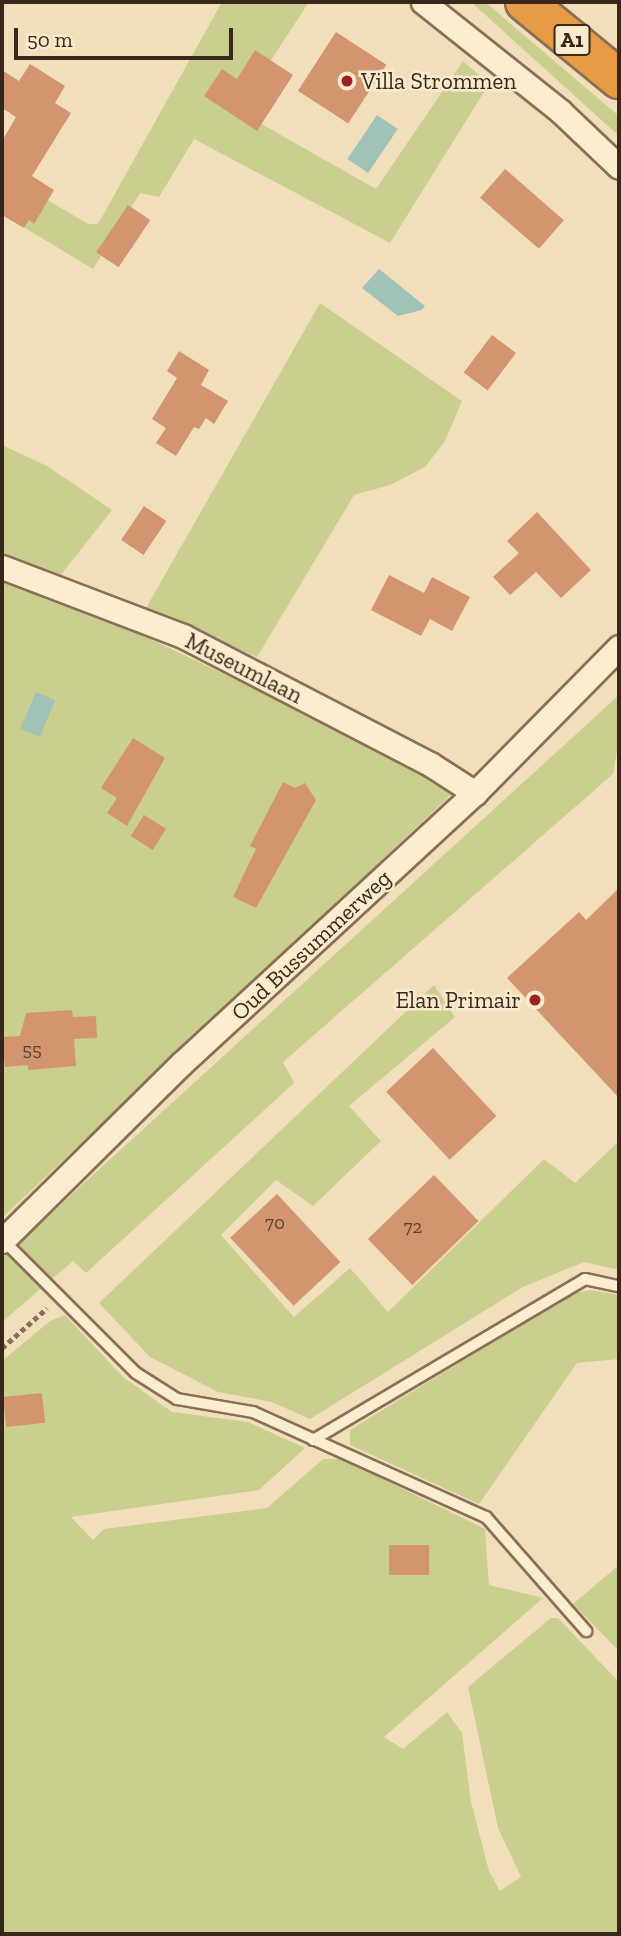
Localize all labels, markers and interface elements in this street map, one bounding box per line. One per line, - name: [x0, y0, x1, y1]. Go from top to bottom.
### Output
- scale bar: [18, 14, 236, 58]
- road number: A1: [553, 22, 591, 58]
- text: 50 m: [27, 27, 73, 52]
- place label: Villa Strommen: [361, 67, 516, 95]
- marker: Villa Strommen: [339, 73, 355, 89]
- street label: Museumlaan: [181, 627, 307, 709]
- street label: Oud Bussummerweg: [225, 864, 397, 1026]
- place label: Elan Primair: [395, 986, 521, 1014]
- marker: Elan Primair: [527, 992, 543, 1008]
- house number: 55: [22, 1039, 42, 1061]
- house number: 70: [265, 1212, 285, 1234]
- house number: 72: [404, 1216, 422, 1238]

